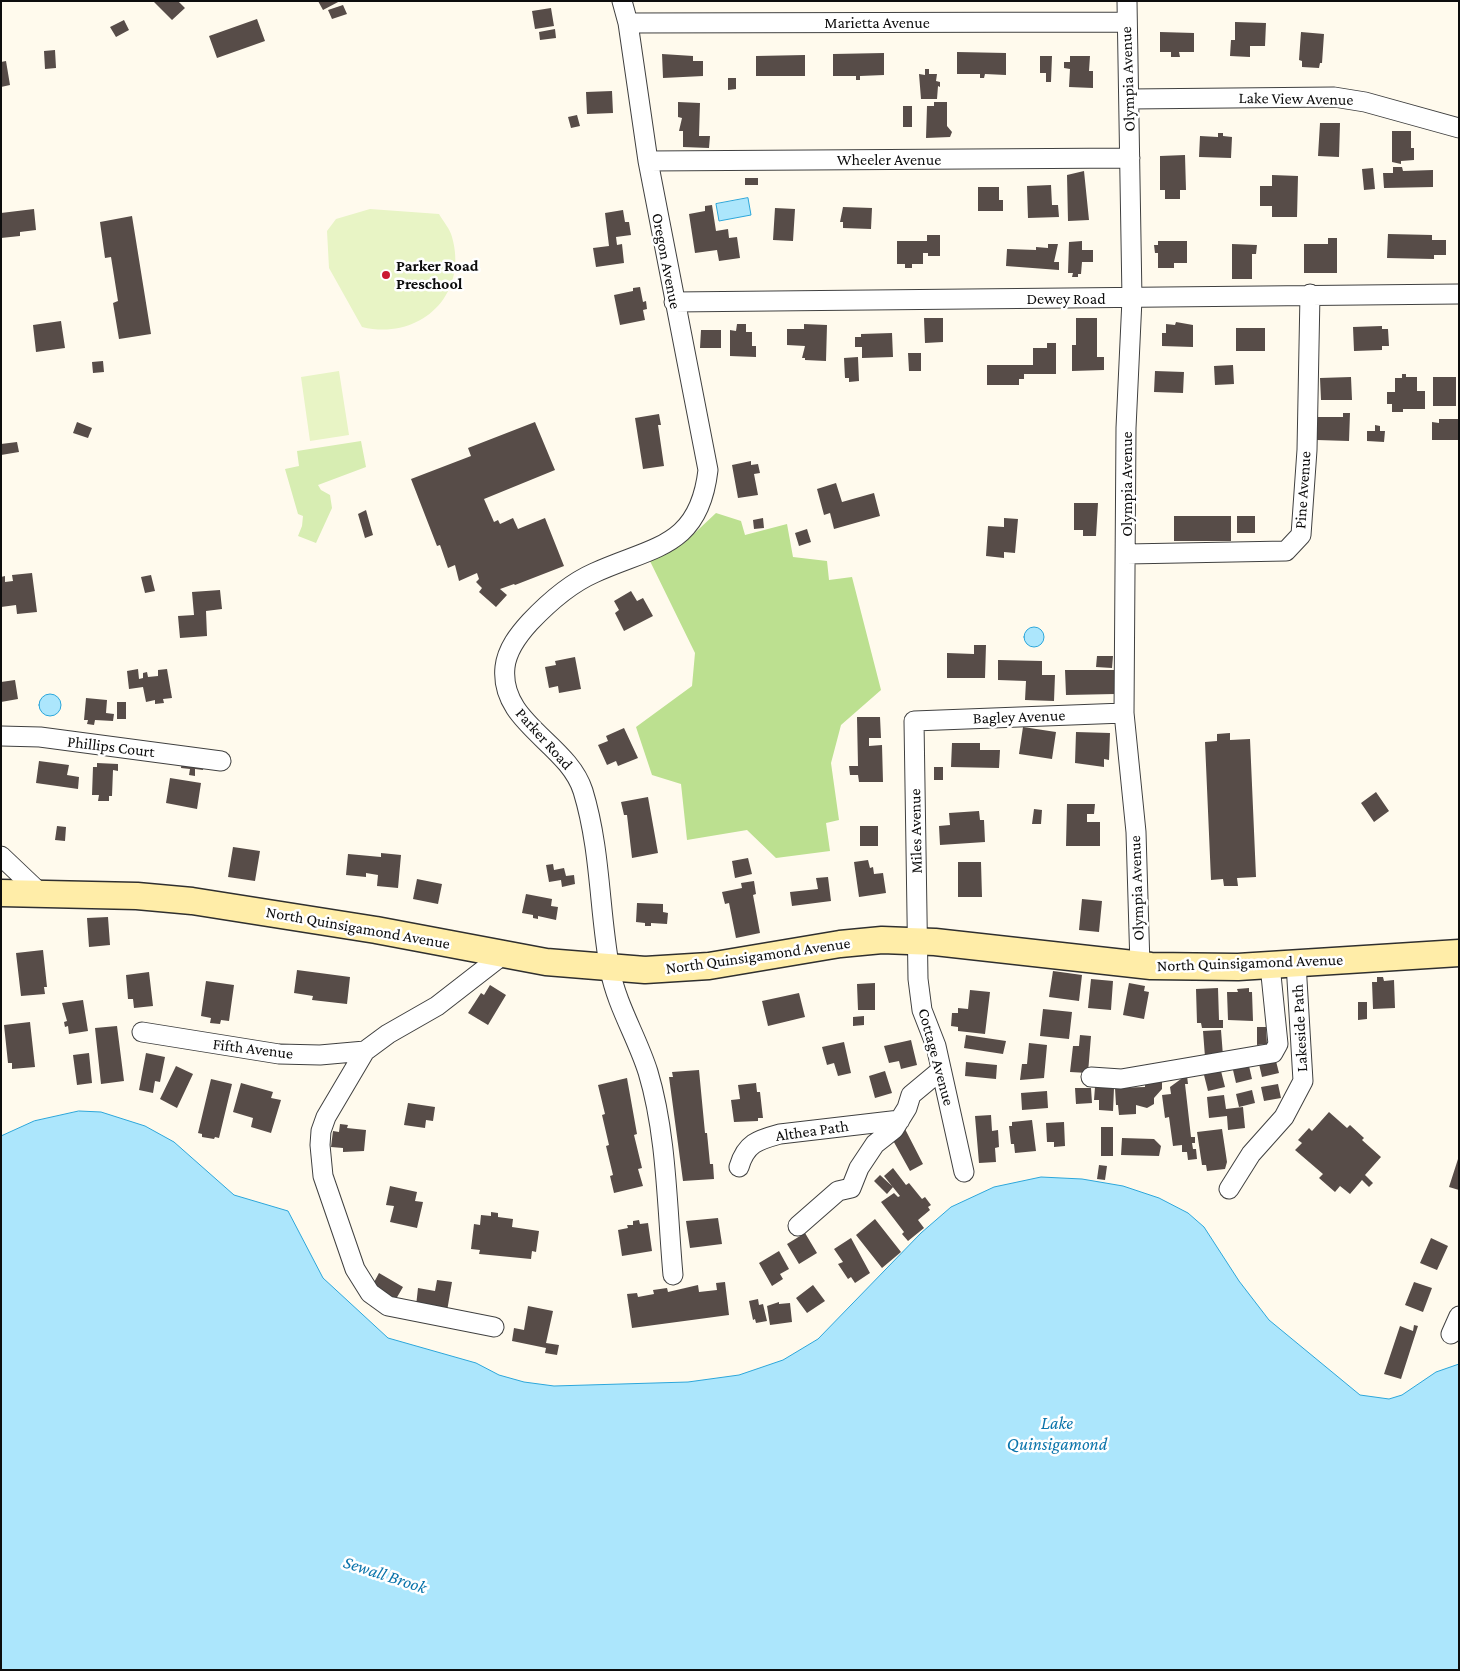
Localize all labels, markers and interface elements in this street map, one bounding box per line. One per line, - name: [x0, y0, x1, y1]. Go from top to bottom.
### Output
- street label: Marietta Avenue: [824, 13, 930, 33]
- street label: Olympia Avenue: [1117, 26, 1139, 132]
- street label: Lake View Avenue: [1238, 88, 1354, 110]
- street label: Wheeler Avenue: [837, 150, 941, 170]
- street label: Oregon Avenue: [647, 211, 685, 311]
- place label: Parker Road Preschool: [396, 256, 478, 294]
- marker: Parker Road Preschool: [380, 269, 392, 281]
- street label: Dewey Road: [1026, 289, 1106, 309]
- street label: Olympia Avenue: [1117, 431, 1137, 537]
- street label: Pine Avenue: [1291, 450, 1315, 530]
- street label: Parker Road: [511, 704, 577, 774]
- street label: Bagley Avenue: [972, 706, 1066, 728]
- street label: Phillips Court: [66, 732, 156, 762]
- street label: Miles Avenue: [906, 788, 926, 874]
- street label: Olympia Avenue: [1126, 835, 1148, 941]
- street label: North Quinsigamond Avenue: [265, 902, 451, 954]
- street label: North Quinsigamond Avenue: [664, 934, 852, 978]
- street label: North Quinsigamond Avenue: [1157, 950, 1343, 976]
- street label: Lakeside Path: [1288, 984, 1312, 1072]
- street label: Cottage Avenue: [914, 1006, 958, 1108]
- street label: Fifth Avenue: [212, 1035, 294, 1063]
- street label: Althea Path: [774, 1116, 850, 1146]
- water label: Lake Quinsigamond: [1007, 1412, 1107, 1455]
- water label: Sewall Brook: [341, 1551, 429, 1599]

